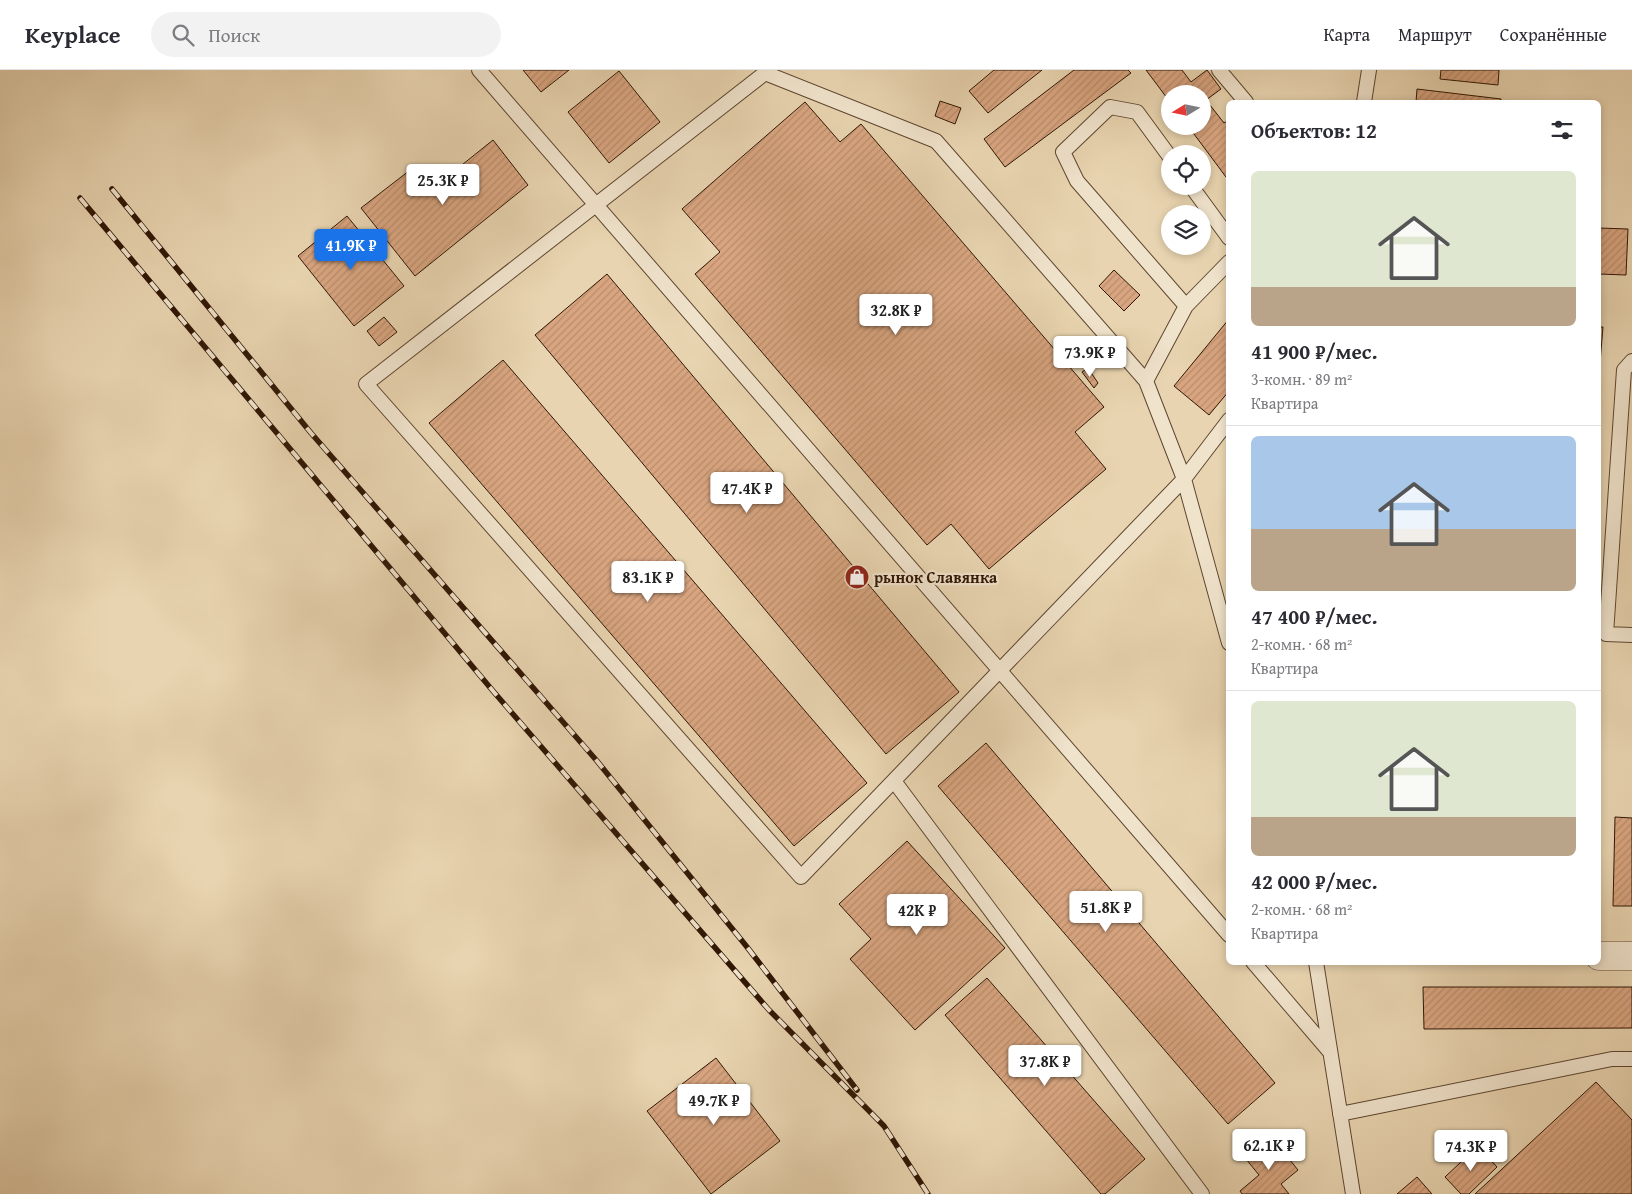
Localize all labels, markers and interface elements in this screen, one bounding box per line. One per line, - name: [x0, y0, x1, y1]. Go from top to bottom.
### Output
- search box: [151, 12, 501, 57]
- text: Keyplace: [25, 17, 121, 52]
- icon: search: [169, 21, 197, 49]
- text: Поиск: [209, 21, 260, 49]
- text: Карта: [1324, 21, 1370, 48]
- text: Маршрут: [1398, 21, 1472, 48]
- text: Сохранённые: [1500, 21, 1607, 48]
- north arrow: [1161, 85, 1211, 135]
- map controls: [1161, 85, 1211, 255]
- text: Объектов: 12: [1251, 115, 1377, 146]
- icon: filters: [1548, 116, 1576, 144]
- button: locate: [1161, 145, 1211, 195]
- pin: 25.3K ₽: [397, 164, 489, 206]
- text: 25.3K ₽: [417, 168, 469, 192]
- icon: home: [1369, 203, 1459, 293]
- button: layers: [1161, 205, 1211, 255]
- pin: 41.9K ₽: [305, 228, 397, 271]
- text: 41.9K ₽: [325, 233, 377, 257]
- pin: 32.8K ₽: [850, 294, 942, 336]
- text: 32.8K ₽: [870, 298, 922, 322]
- pin: 73.9K ₽: [1044, 336, 1136, 378]
- text: 41 900 ₽/мес.: [1251, 336, 1377, 367]
- text: 73.9K ₽: [1064, 340, 1116, 364]
- text: 3-комн. · 89 m²: [1251, 367, 1352, 391]
- text: Квартира: [1251, 391, 1318, 415]
- icon: home: [1369, 469, 1459, 559]
- pin: 47.4K ₽: [701, 472, 793, 514]
- text: 47.4K ₽: [721, 476, 773, 500]
- pin: 83.1K ₽: [602, 560, 694, 603]
- shop icon: рынок Славянка: [844, 564, 870, 590]
- text: 83.1K ₽: [622, 565, 674, 589]
- place label: рынок Славянка: [874, 565, 998, 589]
- text: 47 400 ₽/мес.: [1251, 601, 1377, 632]
- text: 2-комн. · 68 m²: [1251, 632, 1352, 656]
- text: Квартира: [1251, 656, 1318, 680]
- icon: home: [1369, 734, 1459, 824]
- text: 42 000 ₽/мес.: [1251, 866, 1377, 897]
- pin: 51.8K ₽: [1060, 890, 1152, 933]
- pin: 42K ₽: [882, 894, 952, 936]
- text: 51.8K ₽: [1080, 895, 1132, 919]
- text: 2-комн. · 68 m²: [1251, 897, 1352, 921]
- text: 42K ₽: [898, 898, 936, 922]
- text: Квартира: [1251, 921, 1318, 945]
- pin: 37.8K ₽: [999, 1044, 1091, 1087]
- text: 37.8K ₽: [1019, 1049, 1071, 1073]
- pin: 49.7K ₽: [668, 1084, 760, 1126]
- text: 49.7K ₽: [688, 1088, 740, 1112]
- pin: 62.1K ₽: [1223, 1128, 1315, 1171]
- pin: 74.3K ₽: [1425, 1130, 1517, 1172]
- text: 62.1K ₽: [1243, 1133, 1295, 1157]
- text: 74.3K ₽: [1445, 1134, 1497, 1158]

